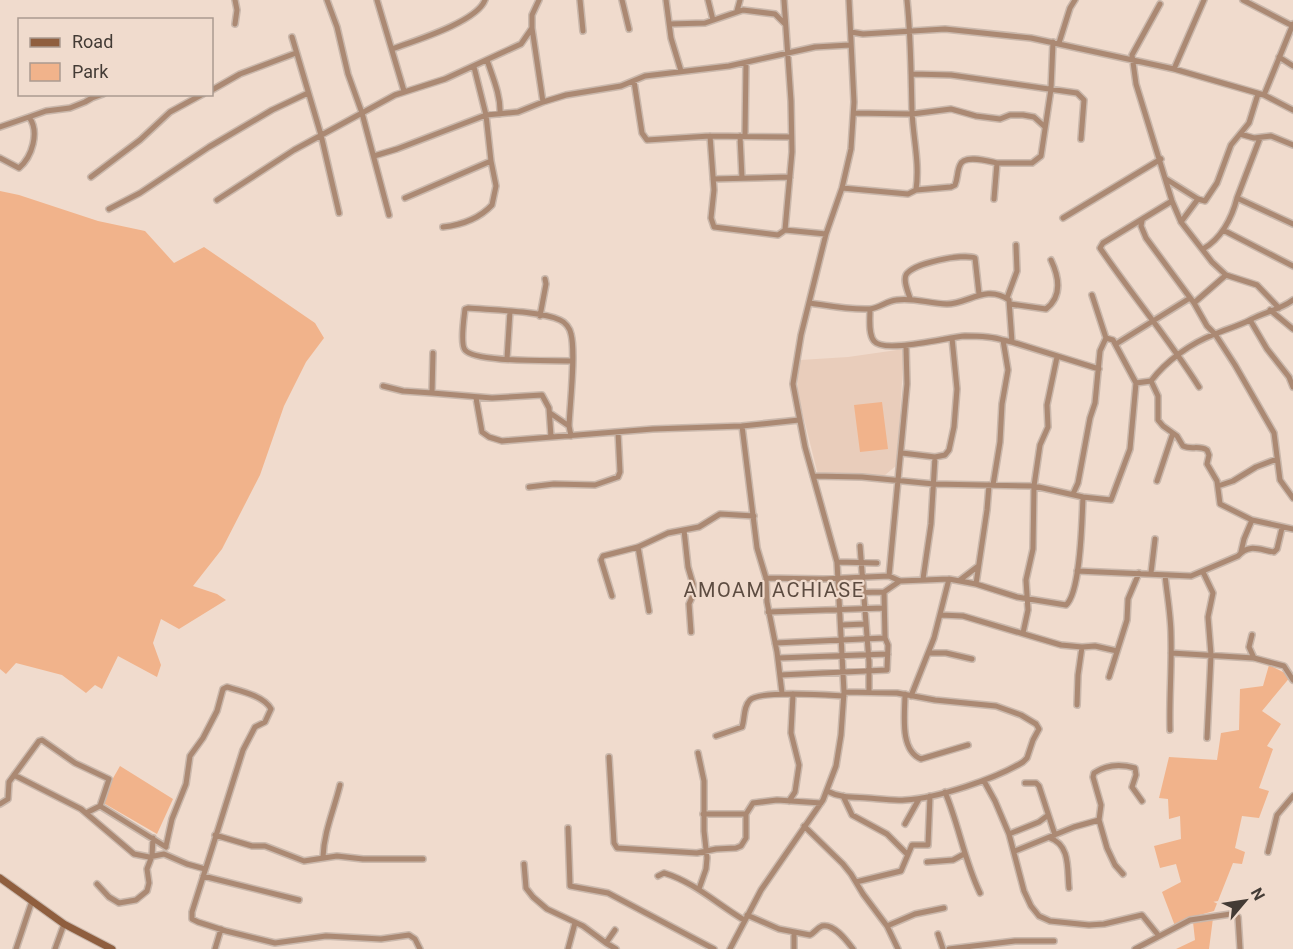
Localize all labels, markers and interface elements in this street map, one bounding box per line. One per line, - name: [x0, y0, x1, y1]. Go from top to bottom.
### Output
- legend: [18, 18, 213, 96]
- text: Road: [72, 31, 113, 52]
- text: Park: [72, 61, 109, 82]
- district label: AMOAM ACHIASE: [683, 578, 865, 602]
- north arrow: [1215, 871, 1275, 931]
- text: N: [1247, 884, 1269, 904]

